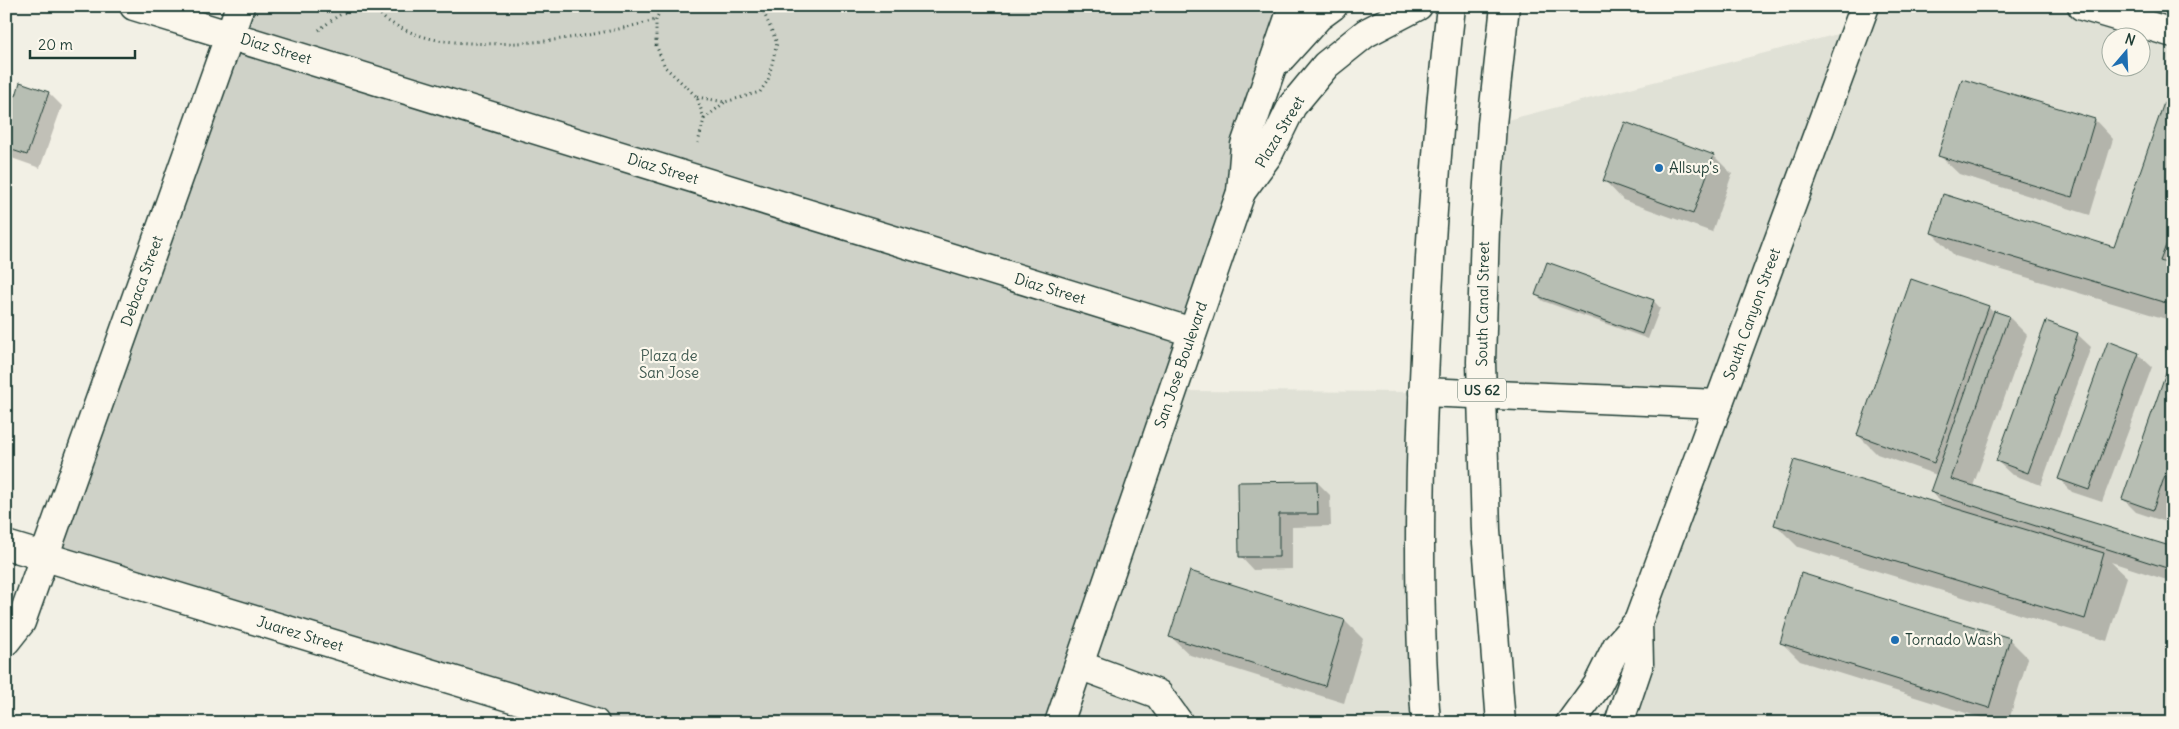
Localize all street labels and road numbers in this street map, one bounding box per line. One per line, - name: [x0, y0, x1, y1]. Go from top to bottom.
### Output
- street label: Diaz Street: [238, 29, 314, 68]
- street label: Plaza Street: [1251, 92, 1308, 171]
- street label: Diaz Street: [625, 149, 701, 188]
- street label: Debaca Street: [116, 233, 167, 329]
- street label: South Canal Street: [1472, 241, 1493, 367]
- street label: South Canyon Street: [1719, 245, 1784, 382]
- street label: Diaz Street: [1012, 269, 1088, 308]
- street label: San Jose Boulevard: [1150, 299, 1211, 431]
- road number: US 62: [1458, 378, 1506, 402]
- street label: Juarez Street: [255, 611, 346, 656]

